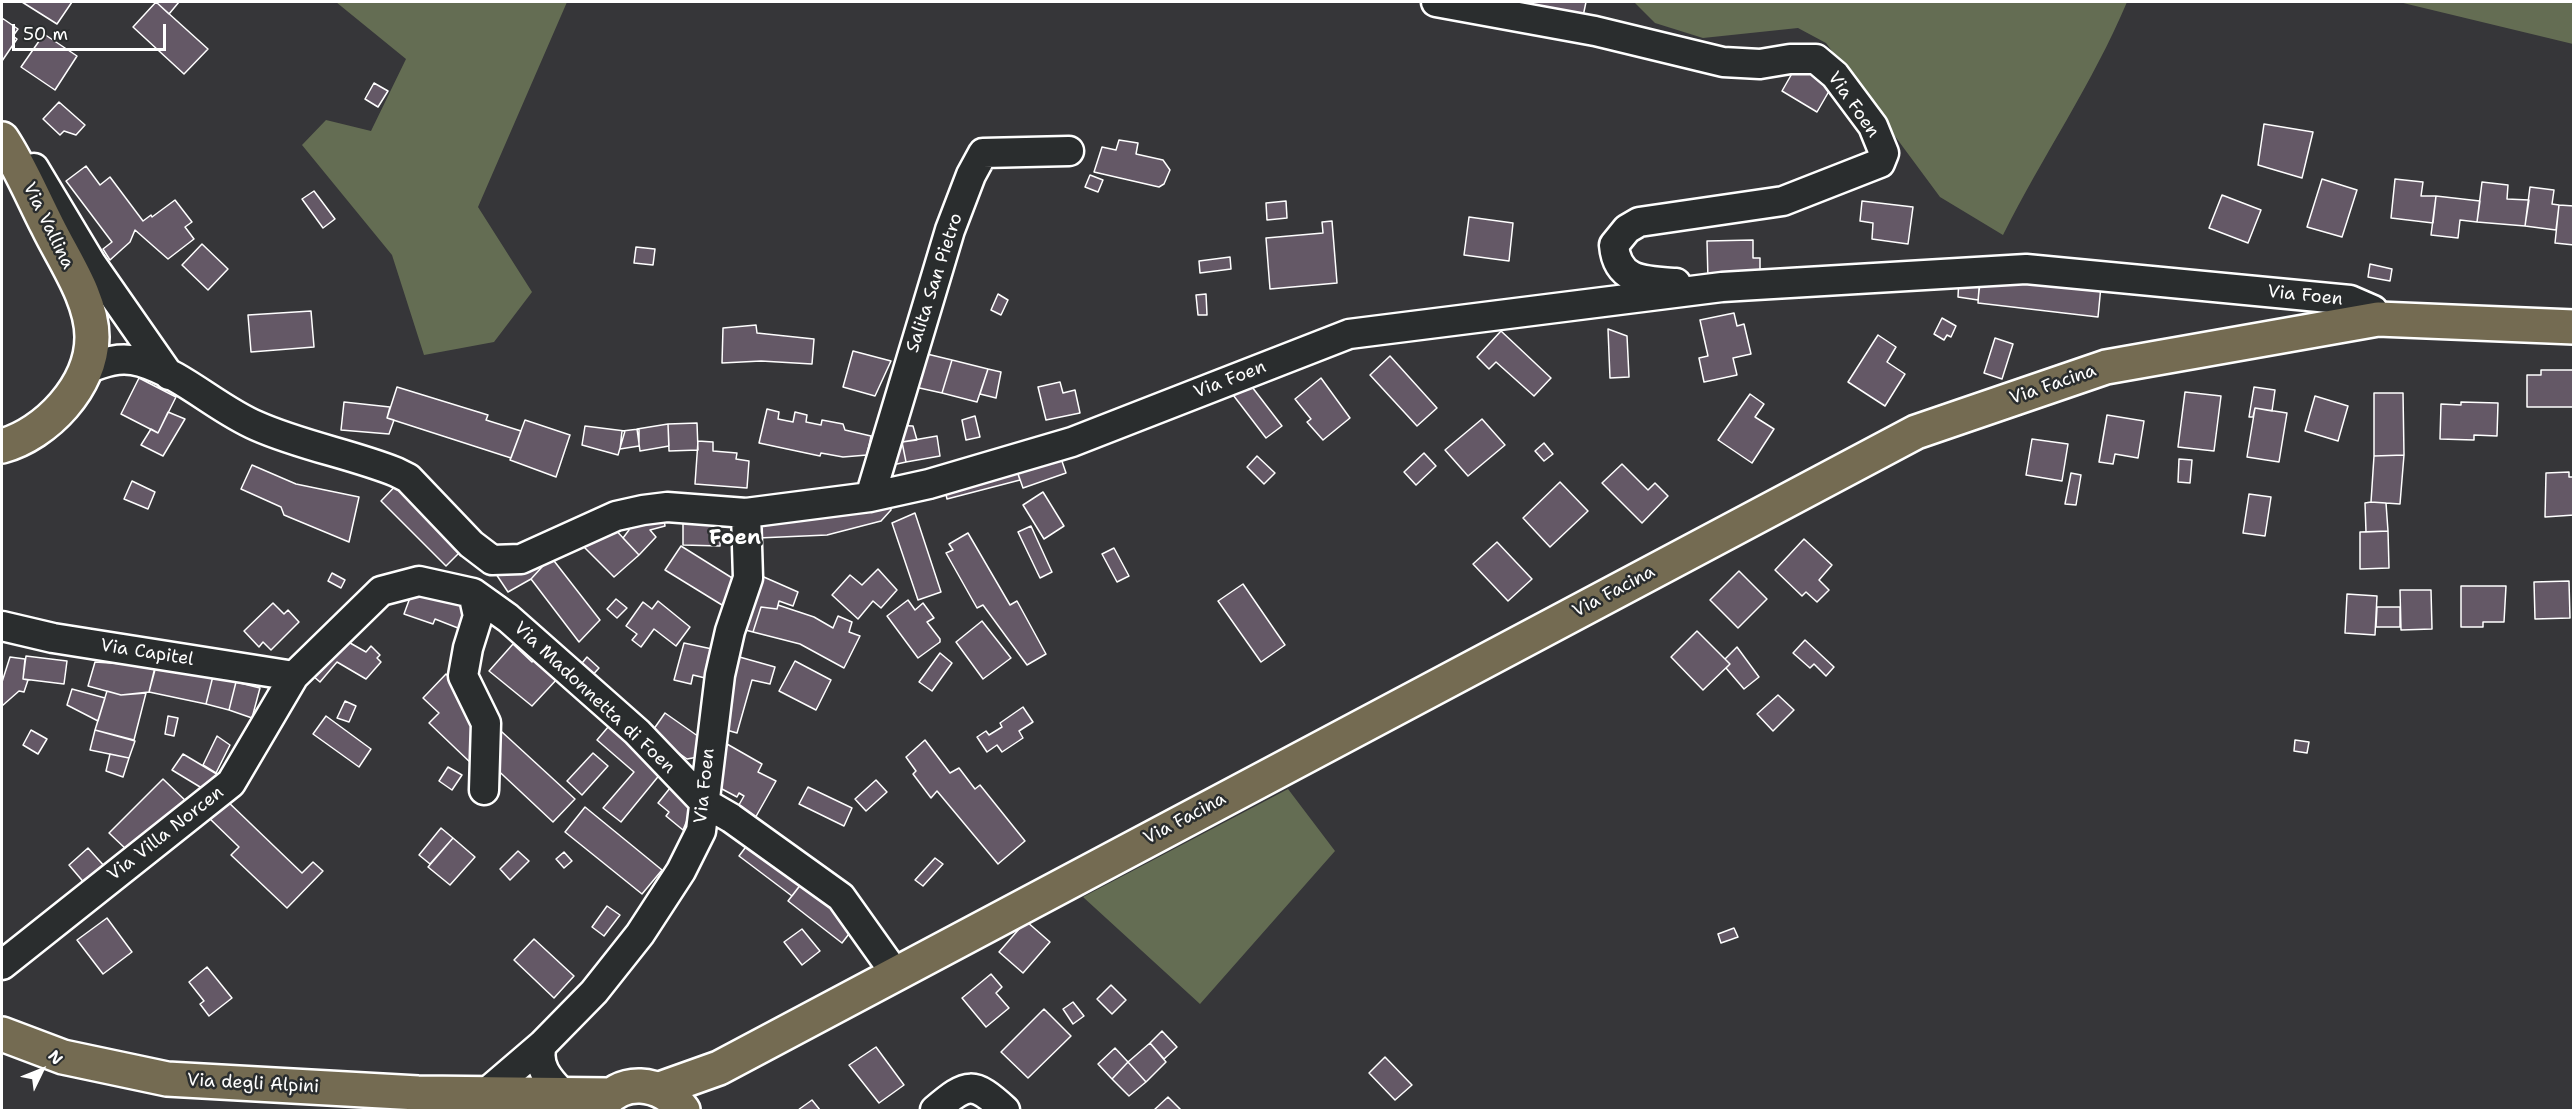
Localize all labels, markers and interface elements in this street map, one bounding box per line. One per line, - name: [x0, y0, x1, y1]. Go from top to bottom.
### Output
- scale bar: [15, 12, 170, 50]
- text: 50 m: [23, 22, 68, 46]
- street label: Via Foen: [1822, 68, 1884, 142]
- street label: Via Vallina: [18, 179, 78, 273]
- street label: Salita San Pietro: [902, 211, 968, 355]
- street label: Via Foen: [2266, 281, 2344, 311]
- street label: Via Foen: [1191, 356, 1269, 404]
- street label: Via Facina: [2007, 360, 2099, 410]
- district label: Foen: [709, 526, 761, 552]
- street label: Via Facina: [1569, 561, 1659, 623]
- street label: Via Madonnetta di Foen: [509, 618, 679, 778]
- street label: Via Capitel: [99, 635, 195, 671]
- street label: Via Foen: [690, 747, 720, 825]
- street label: Via Villa Norcen: [104, 782, 228, 886]
- street label: Via Facina: [1140, 788, 1230, 850]
- north arrow: [12, 1040, 72, 1100]
- text: N: [44, 1046, 68, 1069]
- street label: Via degli Alpini: [186, 1070, 320, 1098]

